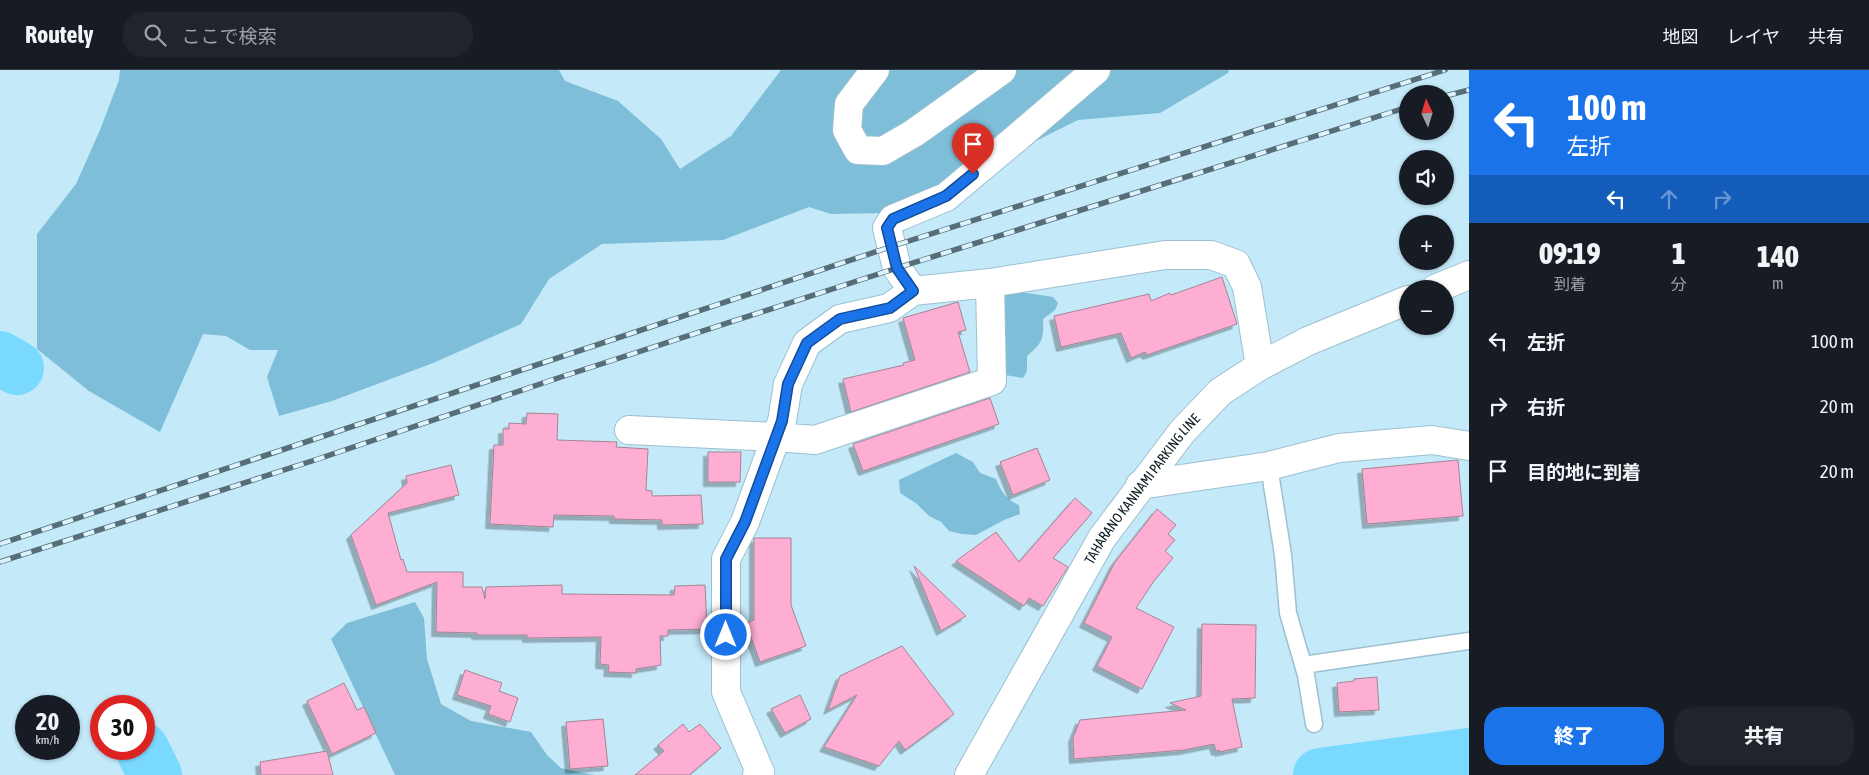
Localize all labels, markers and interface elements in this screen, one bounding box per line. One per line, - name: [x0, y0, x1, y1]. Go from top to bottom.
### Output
- search box: [123, 12, 473, 57]
- text: Routely: [25, 21, 93, 48]
- icon: search: [141, 21, 169, 49]
- text: ここで検索: [181, 25, 276, 47]
- text: 地図: [1663, 26, 1699, 47]
- text: レイヤ: [1727, 26, 1780, 47]
- text: 共有: [1808, 26, 1844, 47]
- north arrow: [1399, 85, 1454, 140]
- map controls: [1399, 85, 1454, 335]
- text: 100 m: [1567, 87, 1646, 127]
- icon: left: [1484, 90, 1549, 155]
- pin: [952, 123, 994, 174]
- icon: arrive: [959, 130, 987, 158]
- text: 左折: [1567, 133, 1611, 159]
- button: sound: [1399, 150, 1454, 205]
- icon: left: [1602, 185, 1630, 213]
- icon: ahead: [1655, 185, 1683, 213]
- icon: right: [1708, 185, 1736, 213]
- button: +: [1399, 215, 1454, 270]
- text: 09:19: [1539, 236, 1601, 270]
- text: 1: [1672, 236, 1686, 270]
- text: 140: [1757, 239, 1799, 273]
- text: m: [1772, 274, 1784, 292]
- text: 到着: [1554, 275, 1586, 293]
- text: 分: [1671, 275, 1687, 293]
- button: −: [1399, 280, 1454, 335]
- icon: left: [1484, 327, 1512, 355]
- text: 100 m: [1811, 330, 1854, 352]
- text: 左折: [1527, 331, 1565, 353]
- icon: right: [1484, 392, 1512, 420]
- text: 20 m: [1820, 395, 1854, 417]
- text: 右折: [1527, 396, 1565, 418]
- street label: TAHARANO KANNAMI PARKING LINE: [1081, 410, 1203, 567]
- icon: arrive: [1484, 457, 1512, 485]
- text: 20 m: [1820, 460, 1854, 482]
- text: 目的地に到着: [1527, 461, 1641, 483]
- position arrow: [699, 608, 751, 660]
- speed limit sign: 30: [90, 695, 155, 760]
- text: 20: [36, 707, 59, 735]
- button: 終了: [1484, 707, 1664, 765]
- button: 共有: [1674, 707, 1854, 765]
- text: km/h: [36, 733, 59, 747]

